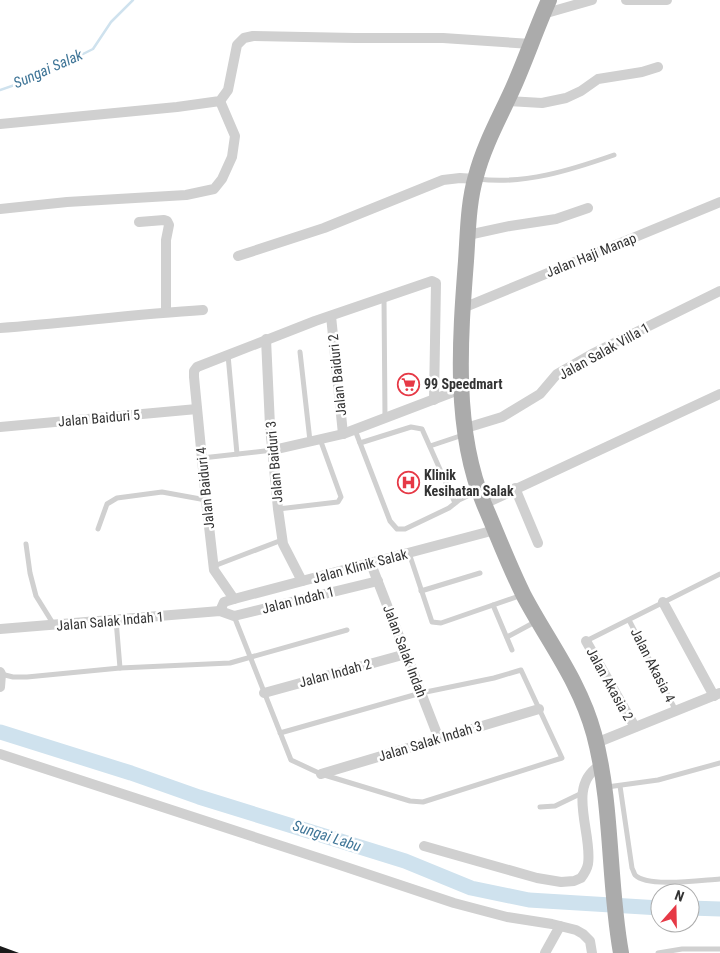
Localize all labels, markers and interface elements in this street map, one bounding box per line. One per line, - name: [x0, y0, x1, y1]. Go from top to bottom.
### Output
- water label: Sungai Salak: [11, 46, 86, 92]
- street label: Jalan Haji Manap: [543, 230, 639, 280]
- street label: Jalan Salak Villa 1: [556, 319, 652, 383]
- street label: Jalan Baiduri 2: [325, 333, 349, 417]
- supermarket icon: 99 Speedmart: [396, 372, 420, 396]
- place label: 99 Speedmart: [424, 376, 502, 392]
- street label: Jalan Baiduri 5: [57, 406, 141, 430]
- street label: Jalan Baiduri 3: [262, 420, 286, 504]
- street label: Jalan Baiduri 4: [193, 446, 217, 530]
- place label: Klinik Kesihatan Salak: [424, 467, 514, 499]
- hospital icon: Klinik Kesihatan Salak: [396, 471, 420, 495]
- street label: Jalan Klinik Salak: [311, 546, 410, 586]
- street label: Jalan Indah 1: [260, 583, 336, 617]
- street label: Jalan Salak Indah: [380, 603, 430, 699]
- street label: Jalan Salak Indah 1: [56, 608, 164, 634]
- street label: Jalan Akasia 4: [628, 625, 679, 705]
- street label: Jalan Akasia 2: [583, 645, 637, 723]
- street label: Jalan Indah 2: [297, 656, 373, 690]
- street label: Jalan Salak Indah 3: [376, 718, 484, 764]
- water label: Sungai Labu: [291, 817, 363, 855]
- north arrow: [650, 883, 700, 933]
- text: N: [673, 887, 686, 905]

